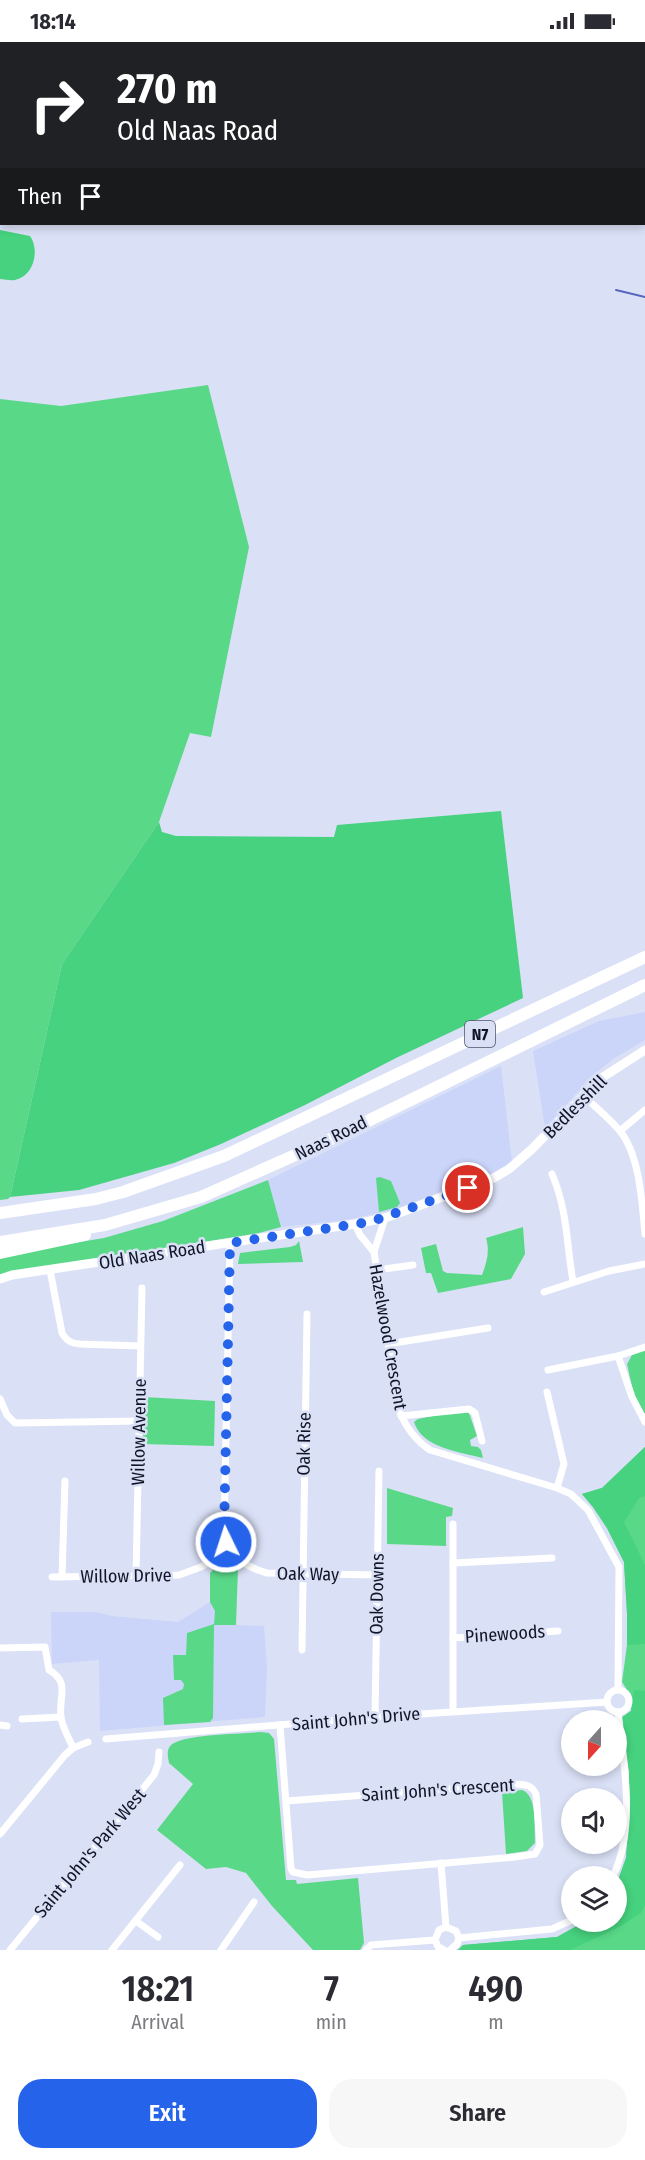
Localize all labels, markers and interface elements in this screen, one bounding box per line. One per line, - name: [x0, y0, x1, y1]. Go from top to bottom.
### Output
- text: 18:14: [30, 8, 76, 35]
- text: 270 m: [117, 64, 217, 114]
- icon: right: [18, 66, 96, 144]
- text: Old Naas Road: [117, 115, 278, 147]
- icon: arrive: [74, 180, 107, 213]
- text: Then: [18, 183, 62, 210]
- road number: N7: [465, 1021, 495, 1047]
- street label: Bedlesshill: [539, 1071, 611, 1143]
- street label: Naas Road: [291, 1111, 371, 1165]
- pin: [442, 1162, 493, 1213]
- icon: arrive: [451, 1171, 484, 1204]
- street label: Old Naas Road: [97, 1236, 207, 1274]
- street label: Hazelwood Crescent: [364, 1262, 412, 1412]
- street label: Willow Avenue: [127, 1378, 151, 1486]
- street label: Oak Rise: [292, 1412, 316, 1476]
- position arrow: [194, 1510, 258, 1574]
- street label: Oak Downs: [365, 1553, 389, 1635]
- street label: Oak Way: [277, 1562, 339, 1586]
- street label: Willow Drive: [80, 1564, 172, 1588]
- street label: Pinewoods: [464, 1620, 546, 1648]
- street label: Saint John's Drive: [291, 1702, 421, 1736]
- north arrow: [561, 1710, 627, 1776]
- map controls: [561, 1710, 627, 1932]
- street label: Saint John's Crescent: [361, 1774, 515, 1806]
- street label: Saint John's Park West: [29, 1784, 151, 1922]
- button: sound: [561, 1788, 627, 1854]
- button: layers: [561, 1866, 627, 1932]
- text: 18:21: [121, 1967, 194, 2011]
- text: 7: [324, 1967, 339, 2011]
- text: 490: [468, 1967, 523, 2011]
- text: Arrival: [131, 2010, 184, 2034]
- text: min: [316, 2010, 347, 2034]
- text: m: [488, 2010, 504, 2034]
- button: Exit: [18, 2079, 317, 2148]
- button: Share: [329, 2079, 627, 2148]

